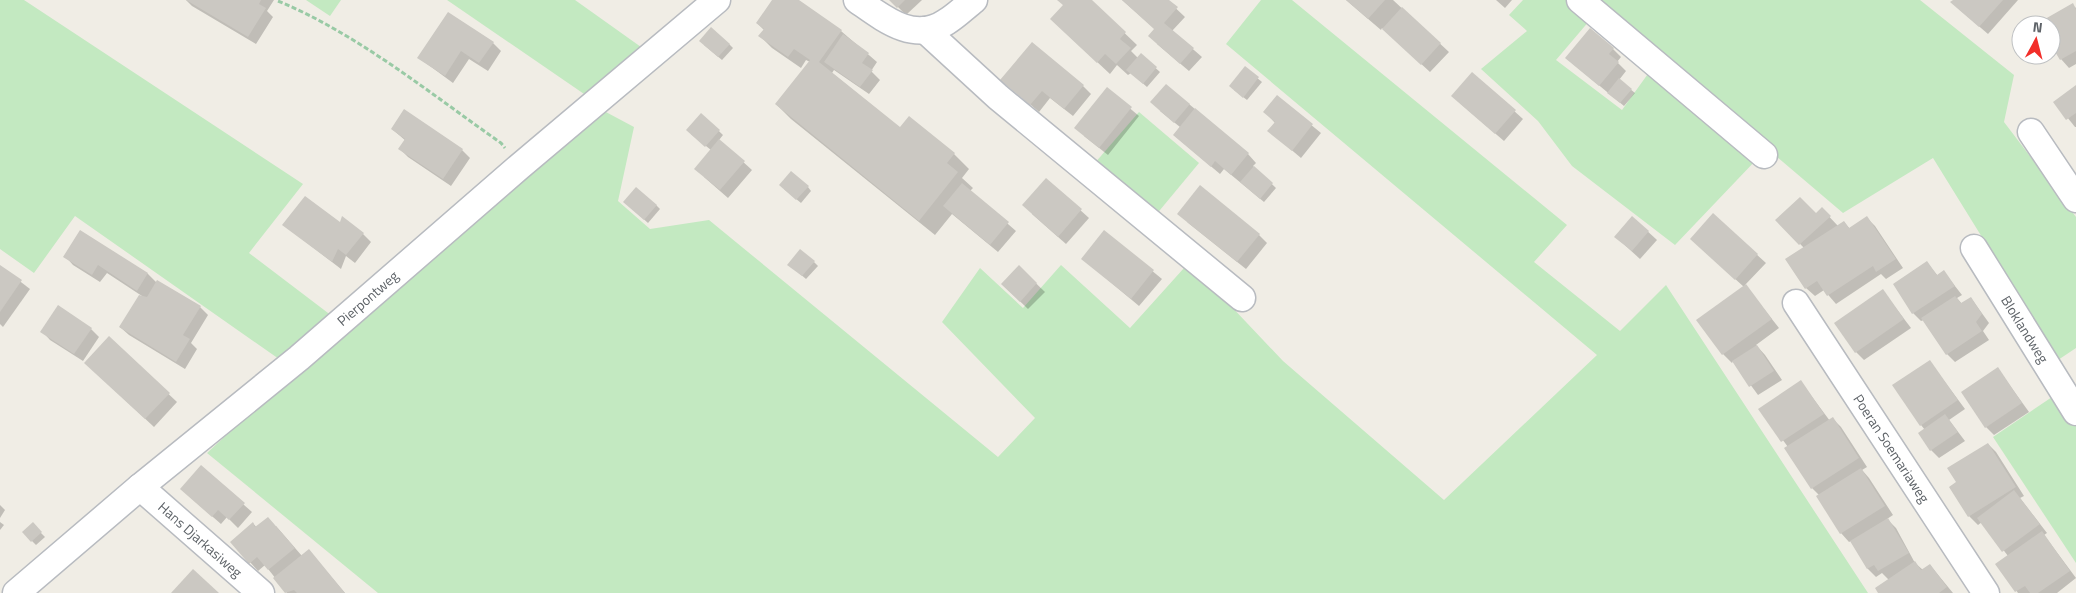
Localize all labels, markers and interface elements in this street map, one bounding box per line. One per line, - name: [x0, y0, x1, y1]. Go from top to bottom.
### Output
- north arrow: [2011, 15, 2061, 65]
- text: N: [2032, 16, 2044, 38]
- street label: Pierpontweg: [332, 265, 403, 331]
- street label: Bloklandweg: [1996, 291, 2054, 367]
- street label: Poeran Soemariaweg: [1848, 390, 1935, 507]
- street label: Hans Djarkasiweg: [154, 497, 247, 582]

